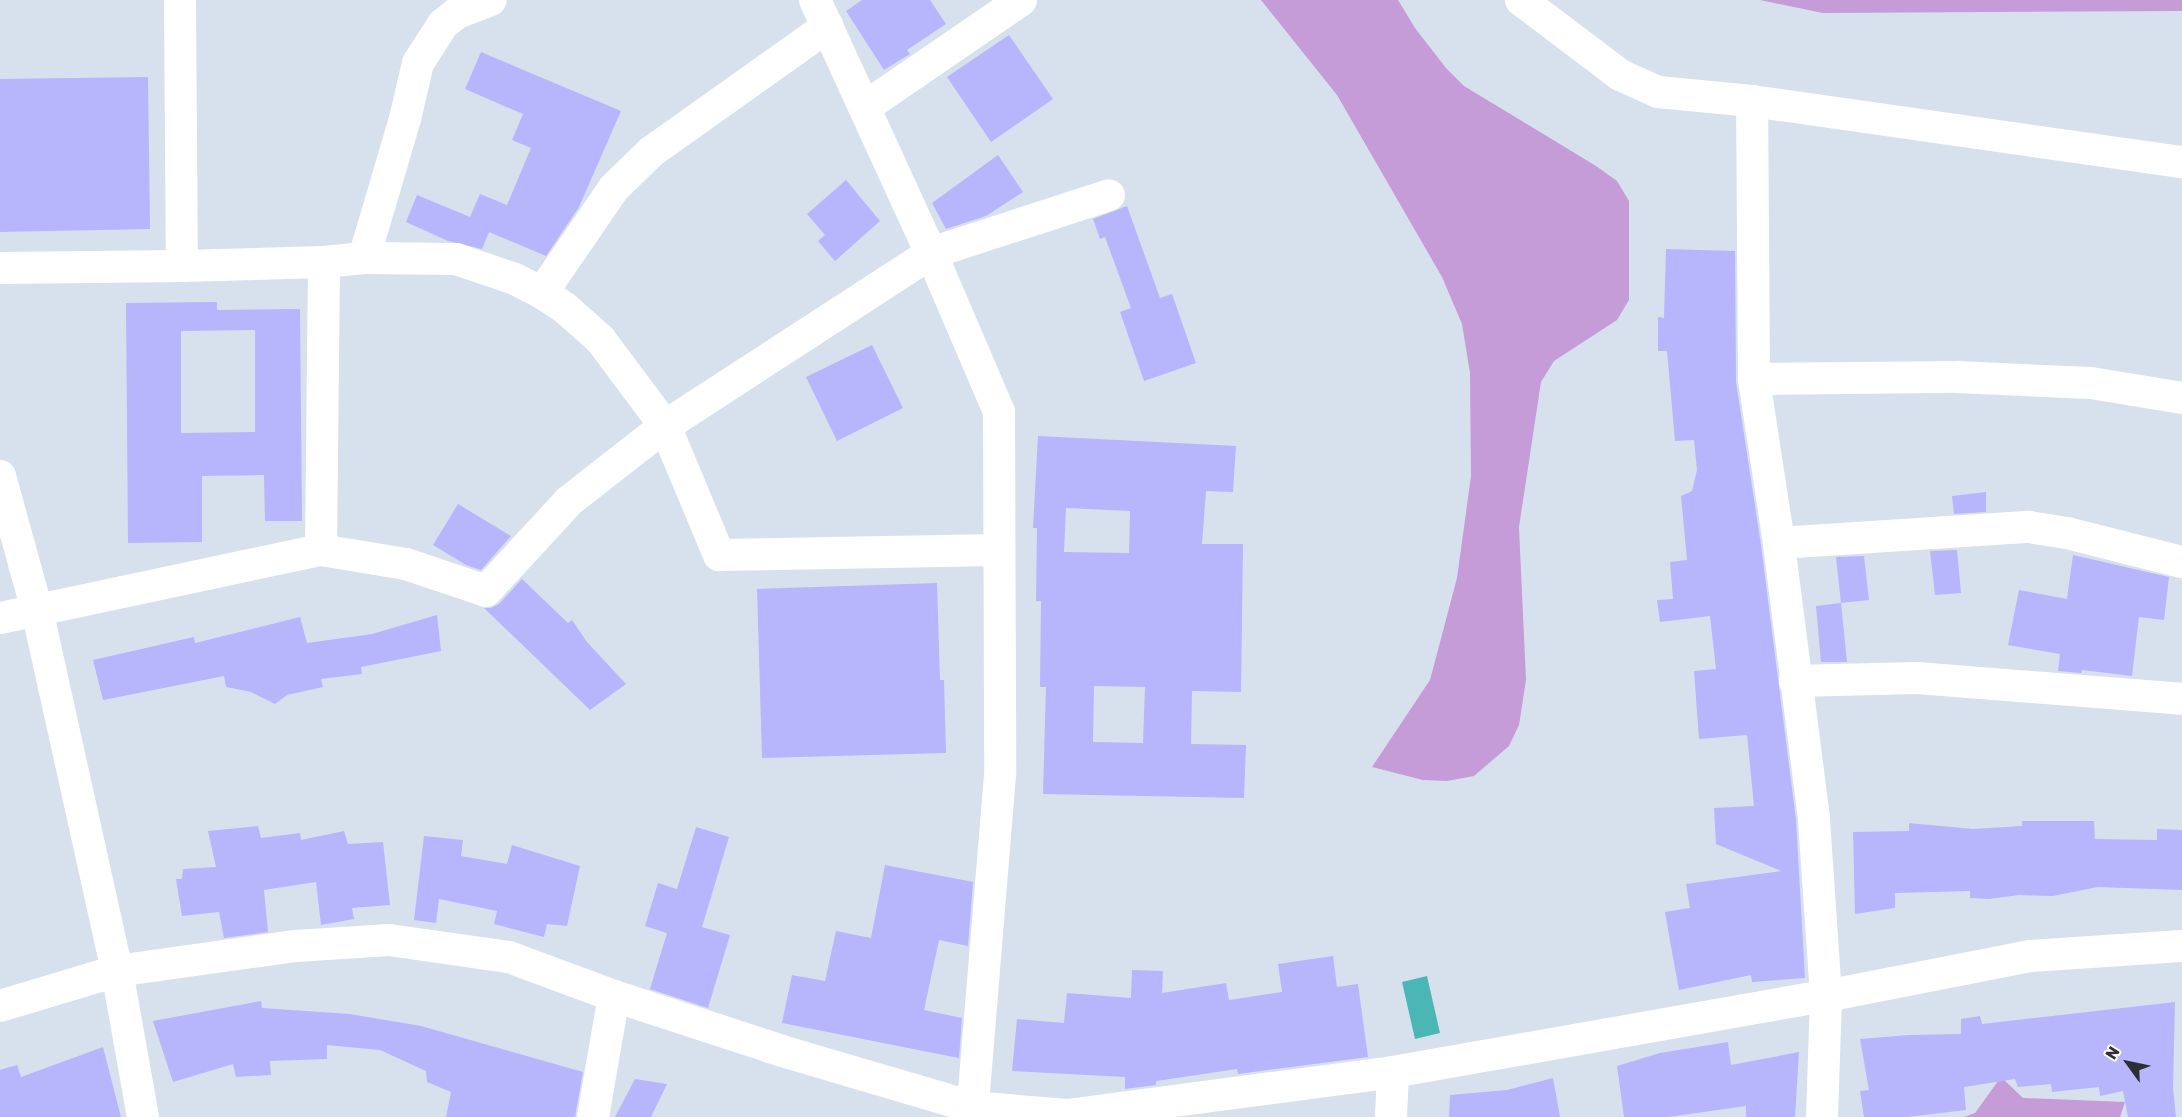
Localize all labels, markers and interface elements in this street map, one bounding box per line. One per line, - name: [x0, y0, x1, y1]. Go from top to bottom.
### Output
- north arrow: [2098, 1033, 2158, 1093]
- text: N: [2101, 1043, 2124, 1063]

